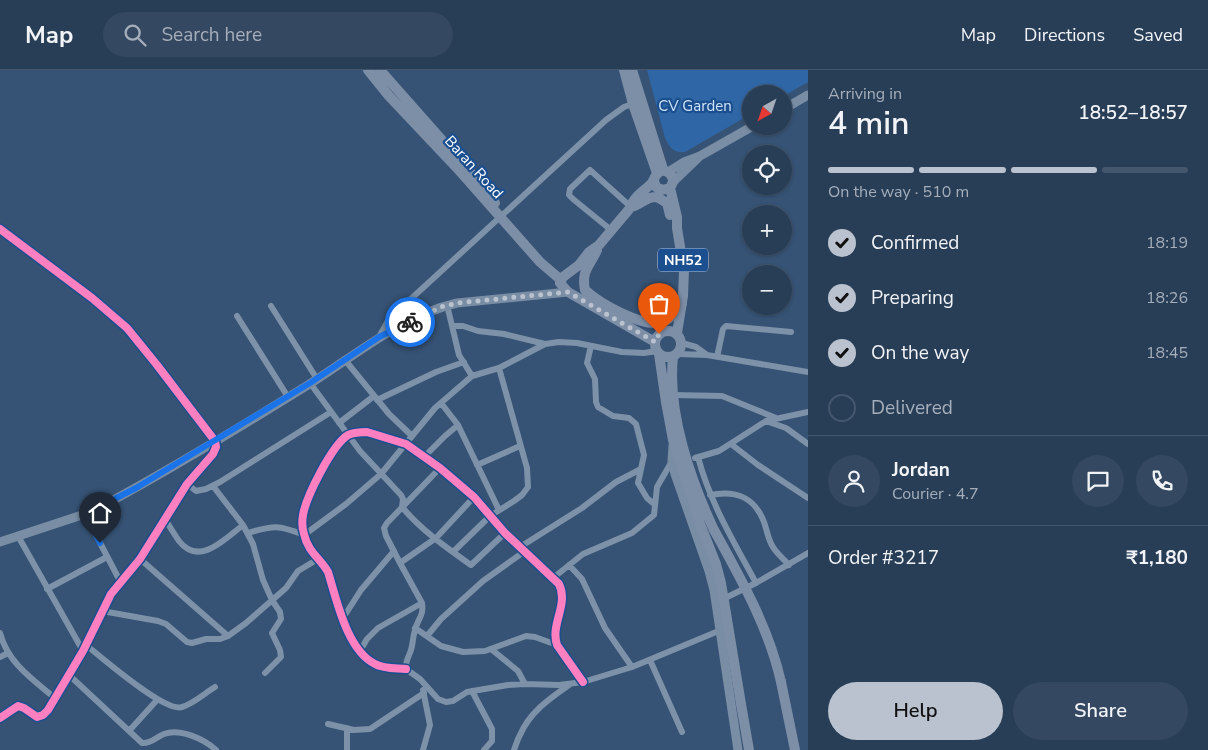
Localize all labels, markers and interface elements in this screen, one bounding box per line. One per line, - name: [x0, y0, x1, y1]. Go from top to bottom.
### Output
- search box: [103, 12, 453, 57]
- text: Map: [25, 19, 73, 51]
- icon: search: [121, 21, 149, 49]
- text: Search here: [161, 22, 262, 48]
- text: Map: [961, 23, 996, 47]
- text: Directions: [1024, 23, 1105, 47]
- text: Saved: [1133, 23, 1183, 47]
- text: Arriving in: [828, 83, 902, 105]
- north arrow: [742, 85, 792, 135]
- map controls: [742, 85, 792, 315]
- park label: CV Garden: [658, 96, 732, 116]
- text: 18:52–18:57: [1078, 100, 1188, 126]
- text: 4 min: [828, 102, 910, 145]
- street label: Baran Road: [440, 131, 508, 203]
- button: locate: [742, 145, 792, 195]
- text: On the way · 510 m: [828, 181, 969, 203]
- button: +: [742, 205, 792, 255]
- icon: check: [828, 229, 856, 257]
- text: Confirmed: [871, 230, 959, 256]
- text: 18:19: [1146, 232, 1188, 254]
- road number: NH52: [658, 248, 708, 272]
- button: −: [742, 265, 792, 315]
- pin: [638, 283, 680, 334]
- icon: check: [828, 284, 856, 312]
- text: Preparing: [871, 285, 954, 311]
- text: 18:26: [1146, 287, 1188, 309]
- icon: bag: [645, 290, 673, 318]
- courier: [385, 297, 435, 347]
- icon: bike: [396, 308, 424, 336]
- icon: check: [828, 339, 856, 367]
- text: On the way: [871, 340, 969, 366]
- text: 18:45: [1146, 342, 1188, 364]
- text: Delivered: [871, 395, 953, 421]
- button: person: [828, 455, 880, 507]
- button: chat: [1072, 455, 1124, 507]
- button: phone: [1136, 455, 1188, 507]
- text: Jordan: [892, 457, 950, 483]
- text: Courier · 4.7: [892, 483, 978, 505]
- pin: [79, 492, 121, 543]
- icon: home: [86, 499, 114, 527]
- text: Order #3217: [828, 545, 939, 571]
- text: ₹1,180: [1126, 545, 1188, 571]
- button: Help: [828, 682, 1003, 740]
- button: Share: [1013, 682, 1188, 740]

